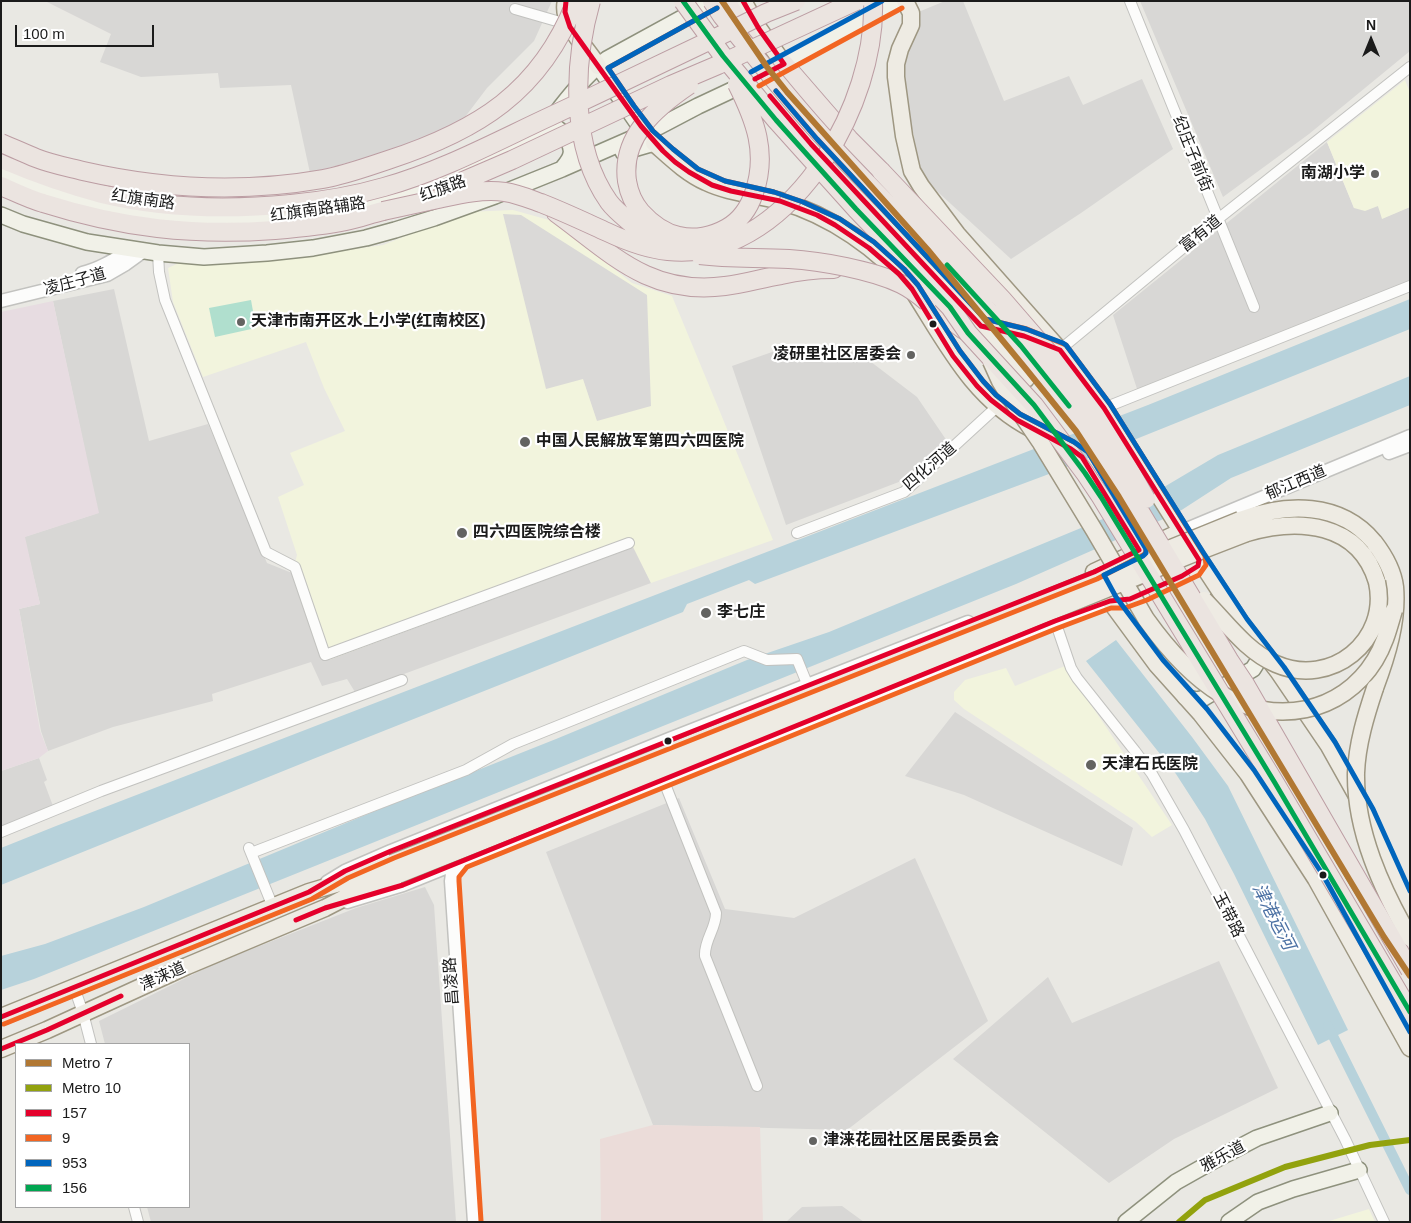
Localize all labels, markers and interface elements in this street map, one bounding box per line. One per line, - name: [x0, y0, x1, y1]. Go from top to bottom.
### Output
- scale bar: [18, 15, 156, 47]
- north arrow: [1346, 15, 1396, 65]
- text: N: [1366, 17, 1376, 33]
- text: 100 m: [23, 25, 65, 42]
- street label: 纪庄子前街: [1168, 113, 1216, 195]
- place label: 南湖小学: [1301, 164, 1365, 184]
- marker: 南湖小学: [1369, 168, 1381, 180]
- street label: 红旗路: [417, 172, 469, 206]
- street label: 红旗南路: [110, 186, 176, 214]
- street label: 红旗南路辅路: [269, 194, 367, 226]
- street label: 富有道: [1176, 211, 1226, 257]
- street label: 凌庄子道: [42, 264, 108, 300]
- place label: 天津市南开区水上小学(红南校区): [251, 312, 486, 332]
- marker: 天津市南开区水上小学(红南校区): [235, 316, 247, 328]
- unlabelled marker: [928, 319, 938, 329]
- place label: 凌研里社区居委会: [773, 345, 901, 365]
- marker: 凌研里社区居委会: [905, 349, 917, 361]
- place label: 中国人民解放军第四六四医院: [536, 432, 744, 452]
- marker: 中国人民解放军第四六四医院: [518, 435, 532, 449]
- street label: 四化河道: [900, 439, 960, 495]
- street label: 郁江西道: [1263, 462, 1329, 504]
- place label: 四六四医院综合楼: [473, 523, 601, 543]
- marker: 四六四医院综合楼: [455, 526, 469, 540]
- place label: 李七庄: [717, 603, 765, 623]
- marker: 李七庄: [699, 606, 713, 620]
- unlabelled marker: [663, 736, 673, 746]
- place label: 天津石氏医院: [1102, 755, 1198, 775]
- marker: 天津石氏医院: [1084, 758, 1098, 772]
- unlabelled marker: [1318, 870, 1328, 880]
- water label: 津港运河: [1247, 880, 1299, 954]
- street label: 玉带路: [1209, 889, 1247, 941]
- street label: 昌凌路: [441, 956, 463, 1006]
- street label: 津涞道: [137, 958, 189, 996]
- legend: [15, 1043, 190, 1208]
- text: Metro 7: [62, 1054, 113, 1071]
- text: Metro 10: [62, 1079, 121, 1096]
- text: 157: [62, 1104, 87, 1121]
- text: 9: [62, 1129, 70, 1146]
- place label: 津涞花园社区居民委员会: [823, 1131, 999, 1151]
- marker: 津涞花园社区居民委员会: [807, 1135, 819, 1147]
- street label: 雅乐道: [1197, 1137, 1249, 1177]
- text: 953: [62, 1154, 87, 1171]
- text: 156: [62, 1179, 87, 1196]

